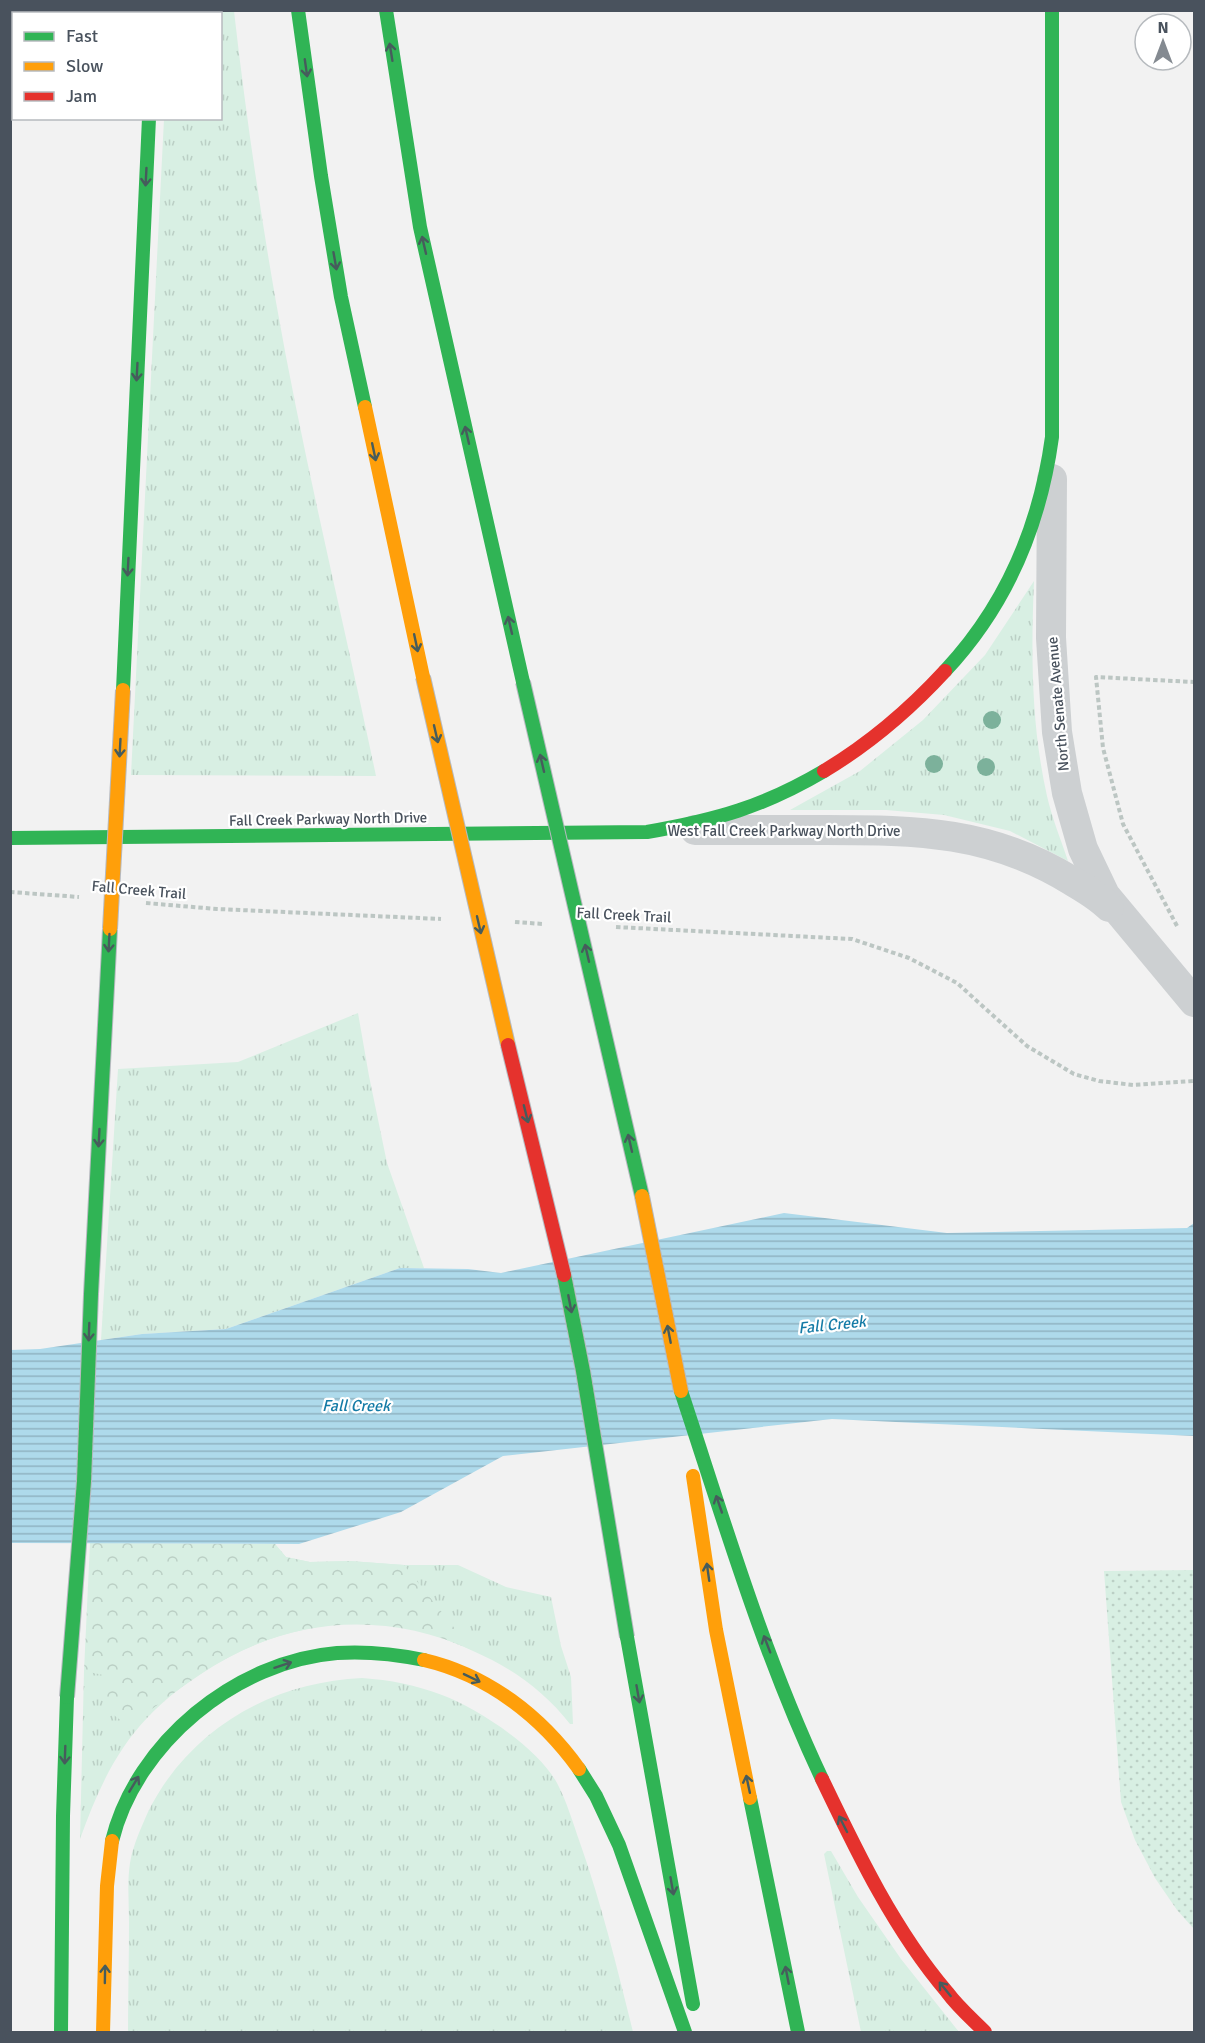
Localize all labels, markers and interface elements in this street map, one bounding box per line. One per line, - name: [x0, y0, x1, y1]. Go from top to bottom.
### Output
- legend: [12, 12, 222, 120]
- north arrow: [1133, 12, 1193, 72]
- text: N: [1157, 18, 1169, 38]
- text: Fast: [66, 25, 98, 47]
- one-way arrow: [386, 43, 397, 63]
- text: Slow: [66, 55, 103, 77]
- one-way arrow: [300, 58, 311, 78]
- text: Jam: [66, 85, 97, 107]
- one-way arrow: [140, 166, 151, 186]
- one-way arrow: [417, 235, 429, 254]
- one-way arrow: [330, 251, 341, 271]
- one-way arrow: [132, 361, 143, 381]
- one-way arrow: [461, 426, 472, 445]
- one-way arrow: [369, 442, 380, 462]
- one-way arrow: [123, 556, 134, 576]
- one-way arrow: [504, 616, 516, 635]
- one-way arrow: [410, 633, 422, 652]
- street label: North Senate Avenue: [1043, 636, 1073, 772]
- one-way arrow: [431, 725, 443, 744]
- one-way arrow: [114, 738, 125, 758]
- one-way arrow: [536, 754, 548, 773]
- street label: Fall Creek Parkway North Drive: [229, 808, 427, 830]
- street label: West Fall Creek Parkway North Drive: [667, 822, 901, 840]
- street label: Fall Creek Trail: [91, 877, 187, 903]
- street label: Fall Creek Trail: [576, 904, 672, 926]
- one-way arrow: [474, 915, 486, 934]
- one-way arrow: [104, 932, 115, 952]
- one-way arrow: [580, 943, 592, 962]
- one-way arrow: [521, 1104, 532, 1123]
- one-way arrow: [94, 1127, 105, 1147]
- one-way arrow: [624, 1134, 635, 1153]
- one-way arrow: [565, 1294, 576, 1313]
- water label: Fall Creek: [797, 1311, 869, 1338]
- one-way arrow: [84, 1322, 95, 1342]
- one-way arrow: [663, 1324, 674, 1344]
- water label: Fall Creek: [322, 1396, 392, 1416]
- one-way arrow: [712, 1495, 723, 1514]
- one-way arrow: [702, 1563, 713, 1582]
- one-way arrow: [761, 1635, 772, 1654]
- one-way arrow: [273, 1659, 292, 1670]
- one-way arrow: [463, 1672, 481, 1684]
- one-way arrow: [633, 1684, 644, 1703]
- one-way arrow: [59, 1745, 71, 1765]
- one-way arrow: [742, 1775, 753, 1794]
- one-way arrow: [129, 1776, 141, 1793]
- one-way arrow: [837, 1815, 848, 1833]
- one-way arrow: [667, 1876, 678, 1895]
- one-way arrow: [99, 1965, 110, 1985]
- one-way arrow: [781, 1966, 792, 1985]
- one-way arrow: [939, 1981, 952, 1997]

